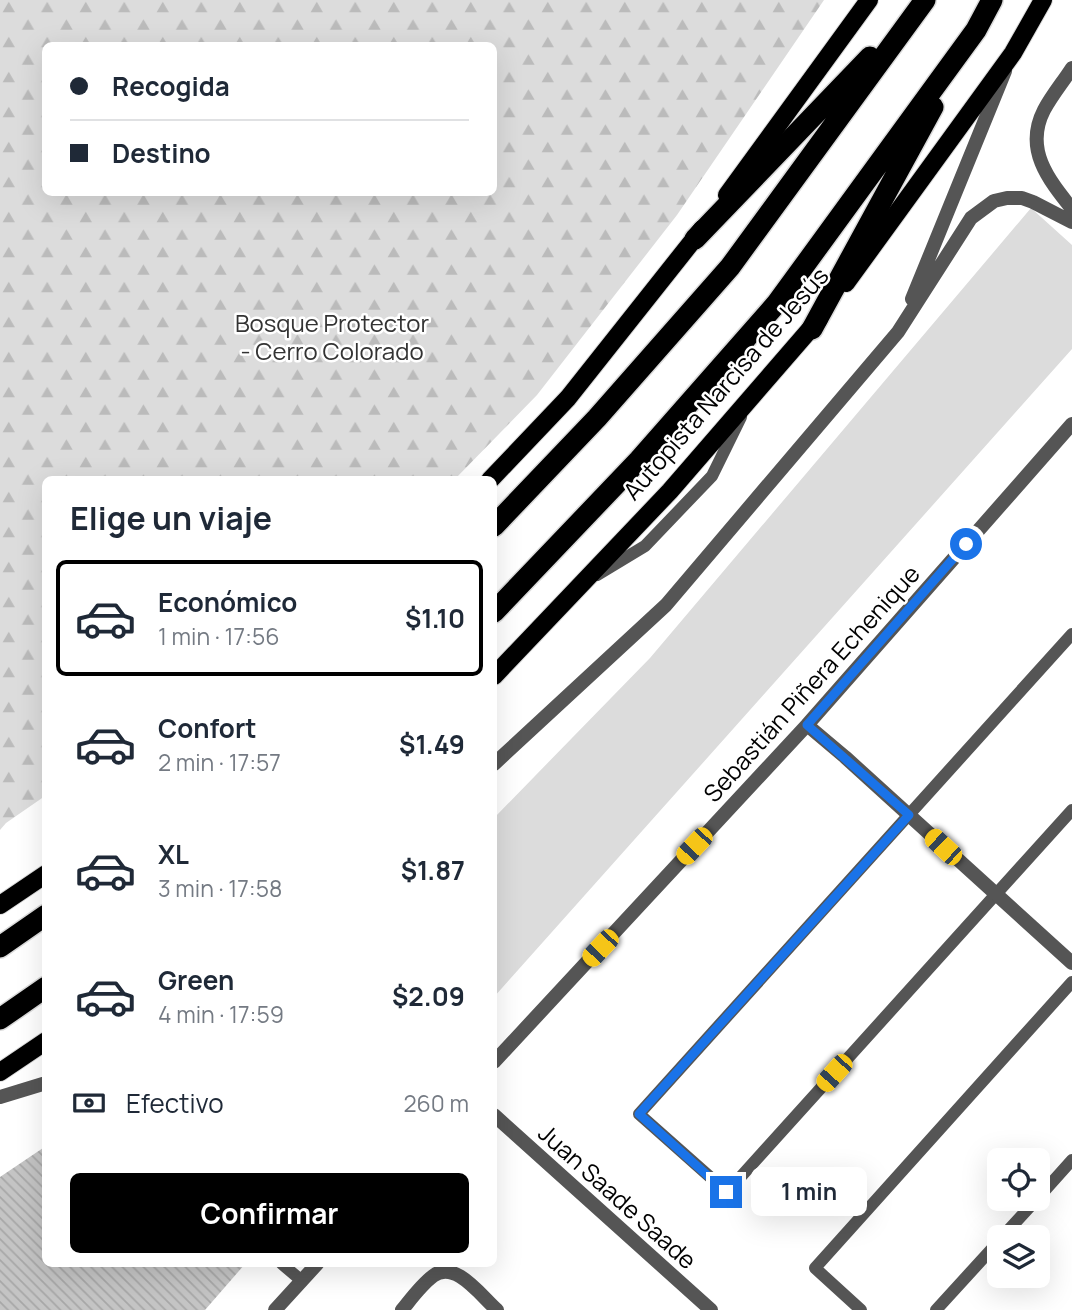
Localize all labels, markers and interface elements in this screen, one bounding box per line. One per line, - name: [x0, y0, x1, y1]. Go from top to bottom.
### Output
- text: Recogida: [112, 68, 230, 104]
- text: Destino: [112, 135, 211, 171]
- street label: Autopista Narcisa de Jesús: [615, 260, 835, 506]
- park label: Bosque Protector - Cerro Colorado: [235, 306, 429, 367]
- text: Elige un viaje: [70, 496, 272, 540]
- route start: [950, 528, 982, 560]
- street label: Sebastián Piñera Echenique: [696, 557, 926, 809]
- text: Económico: [158, 584, 297, 620]
- icon: car: [74, 587, 137, 650]
- text: $1.10: [405, 600, 465, 636]
- text: 1 min · 17:56: [158, 620, 279, 652]
- text: Confort: [158, 710, 257, 746]
- icon: car: [74, 713, 137, 776]
- text: $1.49: [399, 726, 465, 762]
- text: 2 min · 17:57: [158, 746, 281, 778]
- car: [672, 823, 717, 869]
- car: [921, 825, 966, 869]
- text: XL: [158, 836, 189, 872]
- icon: car: [74, 839, 137, 902]
- text: $1.87: [401, 852, 465, 888]
- text: 3 min · 17:58: [158, 872, 282, 904]
- car: [578, 925, 623, 971]
- text: Green: [158, 962, 234, 998]
- icon: car: [74, 965, 137, 1028]
- text: $2.09: [392, 978, 465, 1014]
- text: 4 min · 17:59: [158, 998, 284, 1030]
- car: [813, 1050, 856, 1096]
- icon: cash: [70, 1084, 108, 1122]
- text: Efectivo: [126, 1085, 224, 1121]
- text: 260 m: [403, 1087, 469, 1119]
- street label: Juan Saade Saade: [532, 1116, 704, 1276]
- map controls: [987, 1148, 1050, 1288]
- button: locate: [987, 1148, 1050, 1211]
- callout: 1 min: [750, 1168, 866, 1216]
- button: Confirmar: [70, 1173, 469, 1253]
- text: 1 min: [781, 1175, 837, 1207]
- route end: [710, 1176, 742, 1208]
- button: layers: [987, 1225, 1050, 1288]

